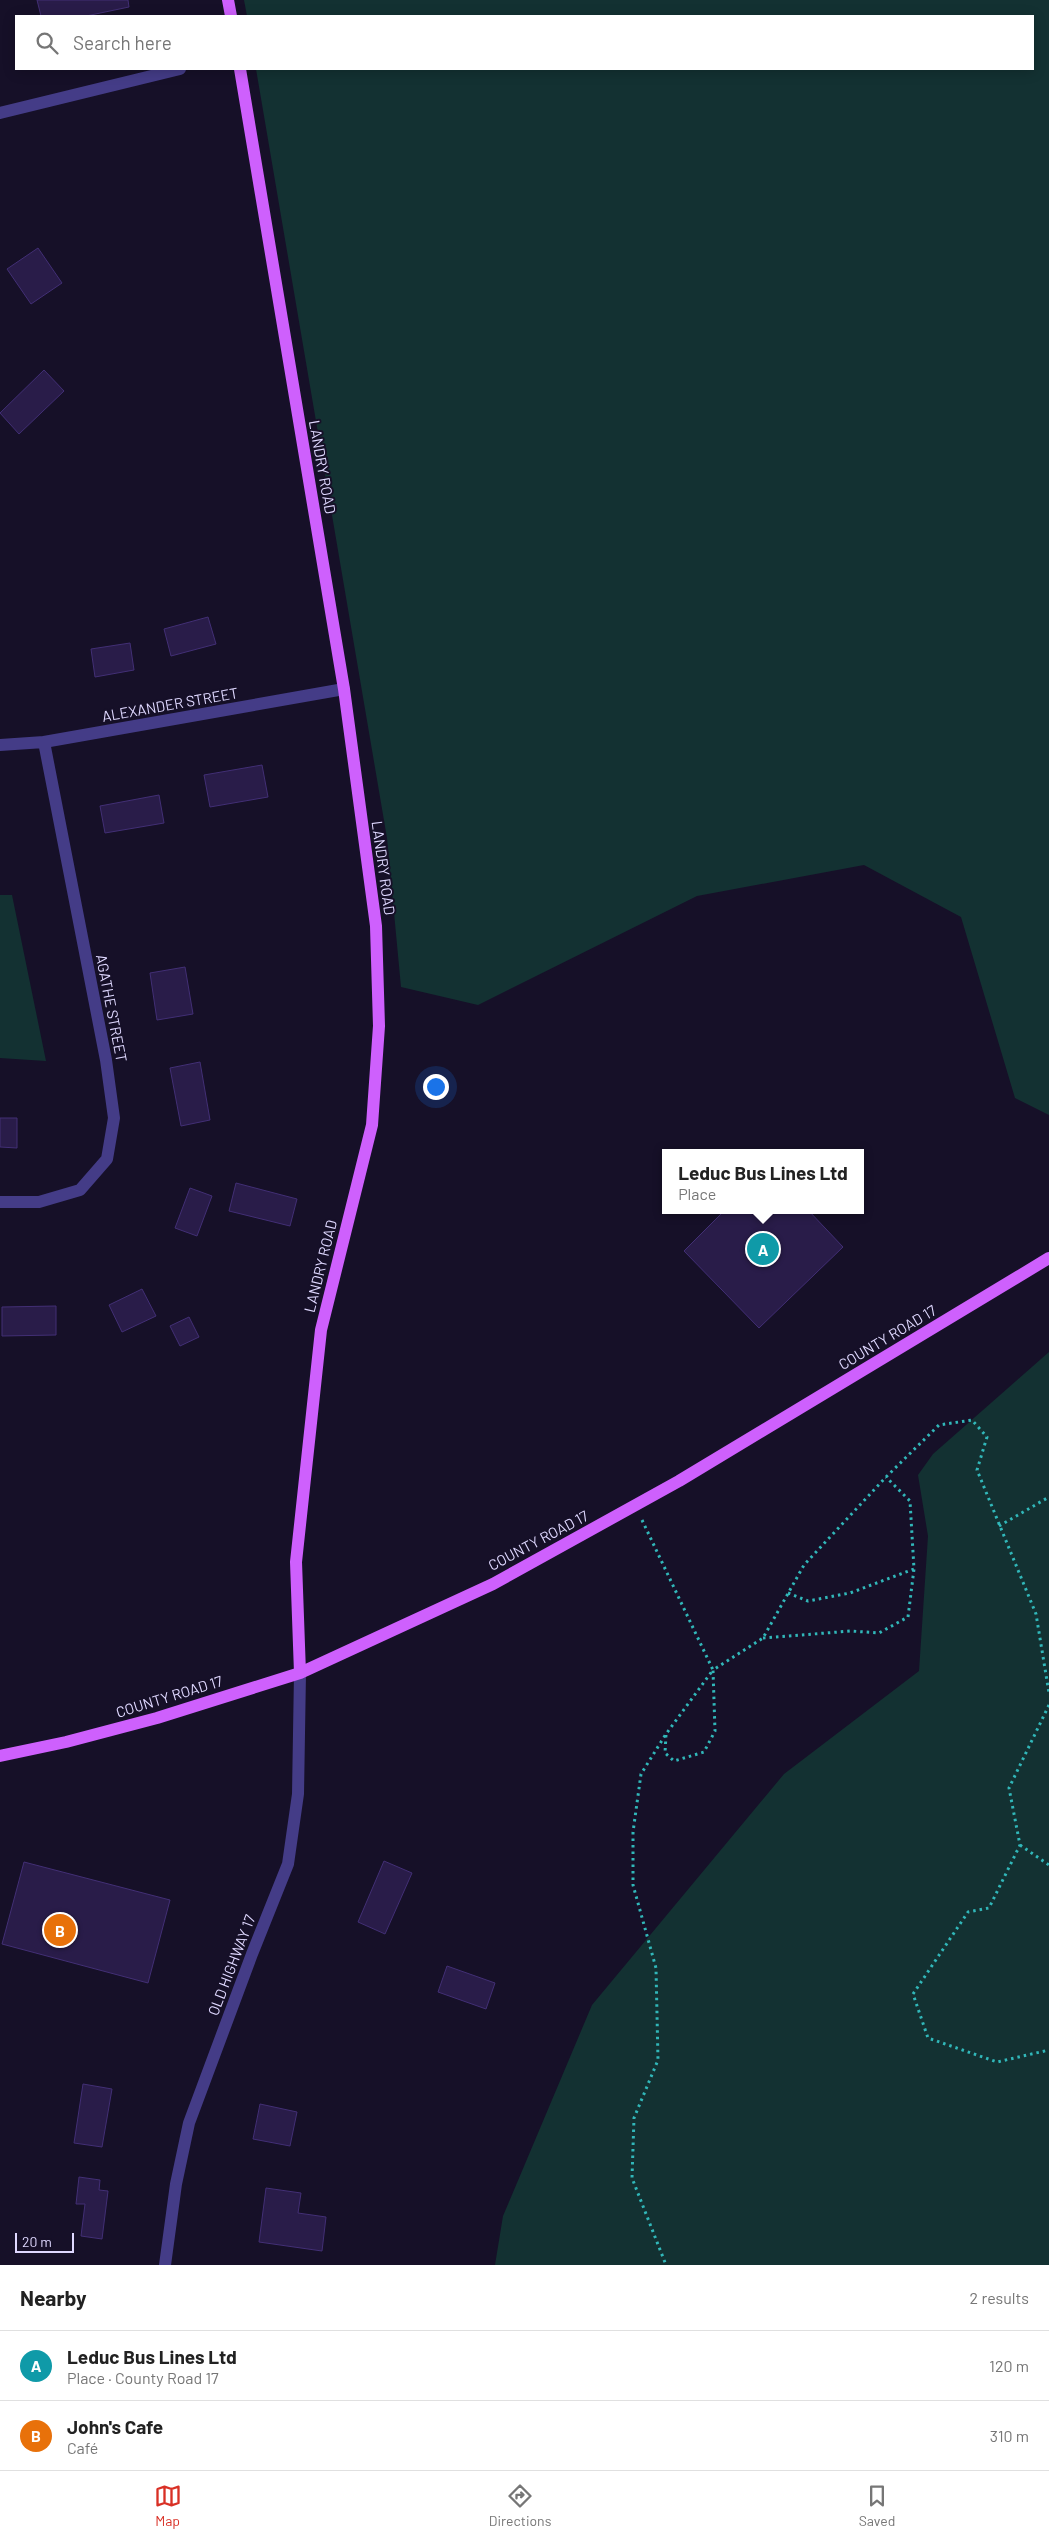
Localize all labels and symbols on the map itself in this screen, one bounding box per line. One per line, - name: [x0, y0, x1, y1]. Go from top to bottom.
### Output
- street label: LANDRY ROAD: [306, 419, 340, 515]
- street label: ALEXANDER STREET: [101, 683, 239, 725]
- street label: LANDRY ROAD: [368, 820, 400, 916]
- street label: AGATHE STREET: [93, 953, 131, 1063]
- your location: [423, 1074, 449, 1100]
- street label: LANDRY ROAD: [300, 1218, 340, 1314]
- pin: A: [747, 1230, 779, 1268]
- street label: COUNTY ROAD 17: [835, 1301, 939, 1373]
- street label: COUNTY ROAD 17: [485, 1506, 591, 1574]
- street label: COUNTY ROAD 17: [114, 1671, 224, 1721]
- pin: B: [44, 1911, 76, 1949]
- street label: OLD HIGHWAY 17: [204, 1912, 258, 2018]
- scale bar: [15, 2230, 74, 2253]

